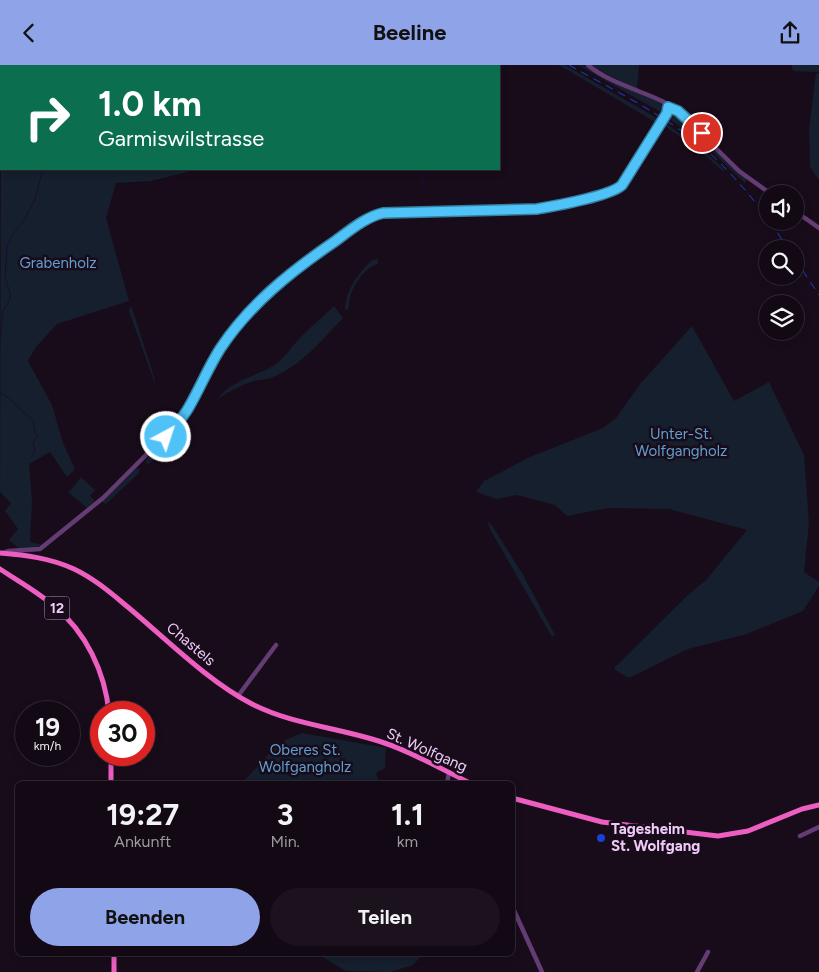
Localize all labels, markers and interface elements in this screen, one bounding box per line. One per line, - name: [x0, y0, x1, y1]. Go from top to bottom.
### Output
- icon: back: [15, 19, 43, 47]
- text: Beeline: [373, 19, 446, 46]
- icon: share: [776, 19, 804, 47]
- text: 1.0 km: [98, 83, 202, 125]
- icon: right: [15, 85, 80, 150]
- pin: [681, 112, 723, 154]
- icon: arrive: [688, 119, 716, 147]
- text: Garmiswilstrasse: [98, 125, 264, 152]
- map controls: [759, 185, 804, 340]
- button: sound: [759, 185, 804, 230]
- button: search: [759, 240, 804, 285]
- park label: Grabenholz: [19, 254, 97, 272]
- button: layers: [759, 295, 804, 340]
- position arrow: [139, 410, 191, 462]
- park label: Unter-St. Wolfgangholz: [635, 425, 727, 460]
- road number: 12: [44, 597, 70, 619]
- street label: Chastels: [163, 618, 219, 670]
- speed limit sign: 30: [90, 701, 155, 766]
- text: 19: [35, 712, 60, 742]
- street label: St. Wolfgang: [384, 724, 470, 776]
- text: km/h: [34, 739, 61, 753]
- park label: Oberes St. Wolfgangholz: [259, 741, 351, 776]
- text: 19:27: [106, 796, 179, 833]
- text: 3: [277, 796, 294, 833]
- text: 1.1: [391, 796, 424, 833]
- place label: Tagesheim St. Wolfgang: [611, 820, 700, 855]
- text: Ankunft: [114, 832, 171, 851]
- text: Min.: [270, 832, 300, 851]
- text: km: [397, 832, 418, 851]
- marker: Tagesheim St. Wolfgang: [595, 832, 607, 844]
- button: Beenden: [30, 888, 260, 946]
- button: Teilen: [270, 888, 500, 946]

